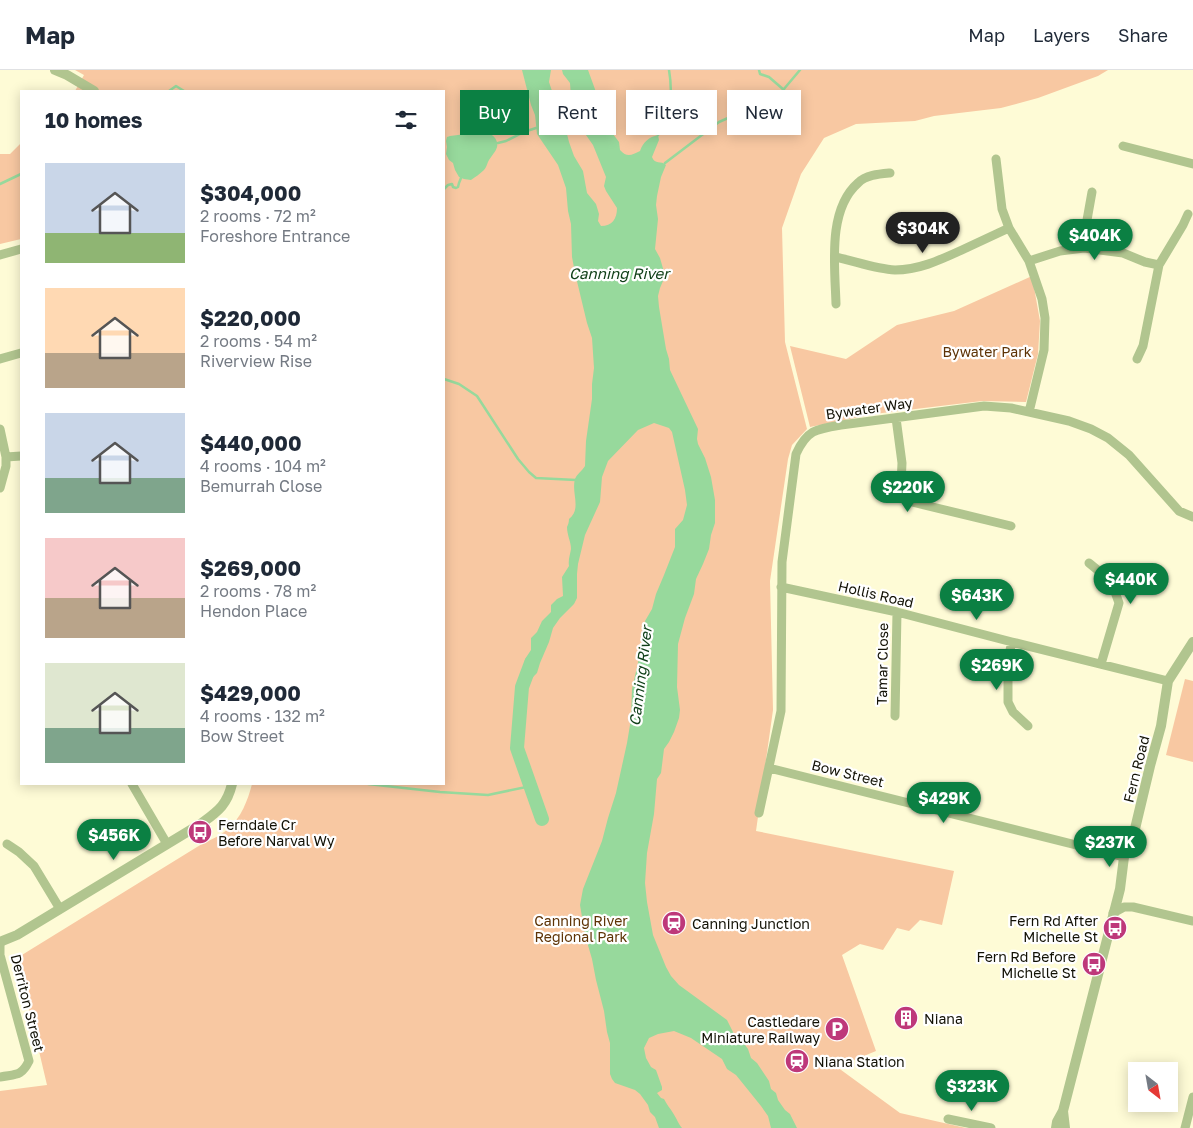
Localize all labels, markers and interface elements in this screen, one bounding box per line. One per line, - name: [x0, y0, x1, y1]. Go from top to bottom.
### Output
- text: Map: [25, 20, 75, 49]
- text: Map: [968, 24, 1005, 46]
- text: Layers: [1033, 24, 1090, 46]
- text: Share: [1118, 24, 1168, 46]
- chip: Buy: [460, 90, 529, 135]
- chip: Rent: [539, 90, 616, 135]
- chip: Filters: [626, 90, 717, 135]
- chip: New: [727, 90, 801, 135]
- icon: filters: [392, 106, 420, 134]
- text: 10 homes: [45, 107, 143, 133]
- text: $304,000: [200, 180, 301, 206]
- icon: home: [85, 183, 145, 243]
- text: 2 rooms · 72 m²: [200, 206, 316, 226]
- pin: $304K: [888, 212, 958, 254]
- text: $304K: [897, 218, 949, 238]
- pin: $404K: [1060, 218, 1130, 261]
- text: $404K: [1069, 225, 1121, 245]
- text: Foreshore Entrance: [200, 226, 350, 246]
- water label: Canning River: [569, 264, 671, 283]
- text: $220,000: [200, 305, 301, 331]
- icon: home: [85, 308, 145, 368]
- text: 2 rooms · 54 m²: [200, 331, 317, 351]
- park label: Bywater Park: [942, 343, 1032, 360]
- text: Riverview Rise: [200, 351, 312, 371]
- street label: Bywater Way: [825, 393, 914, 422]
- text: $440,000: [200, 430, 302, 456]
- icon: home: [85, 433, 145, 493]
- text: 4 rooms · 104 m²: [200, 456, 326, 476]
- pin: $220K: [873, 470, 943, 513]
- text: Bemurrah Close: [200, 476, 322, 496]
- text: $220K: [882, 477, 934, 497]
- text: $269,000: [200, 555, 301, 581]
- icon: home: [85, 558, 145, 618]
- pin: $440K: [1096, 562, 1166, 605]
- text: $440K: [1105, 569, 1157, 589]
- street label: Hollis Road: [837, 577, 915, 611]
- pin: $643K: [942, 578, 1012, 621]
- text: 2 rooms · 78 m²: [200, 581, 316, 601]
- text: $643K: [951, 585, 1003, 605]
- text: Hendon Place: [200, 601, 307, 621]
- water label: Canning River: [625, 623, 656, 727]
- street label: Tamar Close: [873, 623, 891, 705]
- pin: $269K: [962, 648, 1032, 691]
- text: $269K: [971, 655, 1023, 675]
- text: $429,000: [200, 680, 301, 706]
- icon: home: [85, 683, 145, 743]
- text: 4 rooms · 132 m²: [200, 706, 325, 726]
- text: Bow Street: [200, 726, 284, 746]
- street label: Fern Road: [1120, 734, 1152, 804]
- street label: Bow Street: [810, 756, 886, 790]
- pin: $429K: [909, 782, 979, 824]
- text: $429K: [918, 788, 970, 808]
- place label: Ferndale Cr Before Narval Wy: [218, 816, 335, 849]
- pin: $456K: [79, 818, 149, 861]
- bus stop icon: Ferndale Cr Before Narval Wy: [187, 819, 213, 845]
- text: $456K: [88, 825, 140, 845]
- pin: $237K: [1075, 826, 1145, 868]
- text: $237K: [1085, 832, 1135, 852]
- station icon: Canning Junction: [661, 910, 687, 936]
- park label: Canning River Regional Park: [534, 912, 628, 945]
- place label: Fern Rd After Michelle St: [1009, 912, 1099, 945]
- place label: Canning Junction: [692, 915, 810, 932]
- bus stop icon: Fern Rd After Michelle St: [1102, 915, 1128, 941]
- place label: Fern Rd Before Michelle St: [976, 948, 1076, 981]
- bus stop icon: Fern Rd Before Michelle St: [1081, 951, 1107, 977]
- street label: Derriton Street: [8, 952, 48, 1054]
- building icon: Niana: [893, 1005, 919, 1031]
- place label: Niana: [924, 1010, 963, 1027]
- place label: Castledare Miniature Railway: [701, 1013, 820, 1046]
- parking icon: Castledare Miniature Railway: [824, 1016, 850, 1042]
- station icon: Niana Station: [784, 1048, 810, 1074]
- place label: Niana Station: [814, 1053, 905, 1070]
- north arrow: [1128, 1062, 1178, 1112]
- map controls: [1128, 1062, 1178, 1112]
- pin: $323K: [937, 1070, 1007, 1112]
- text: $323K: [946, 1076, 998, 1096]

